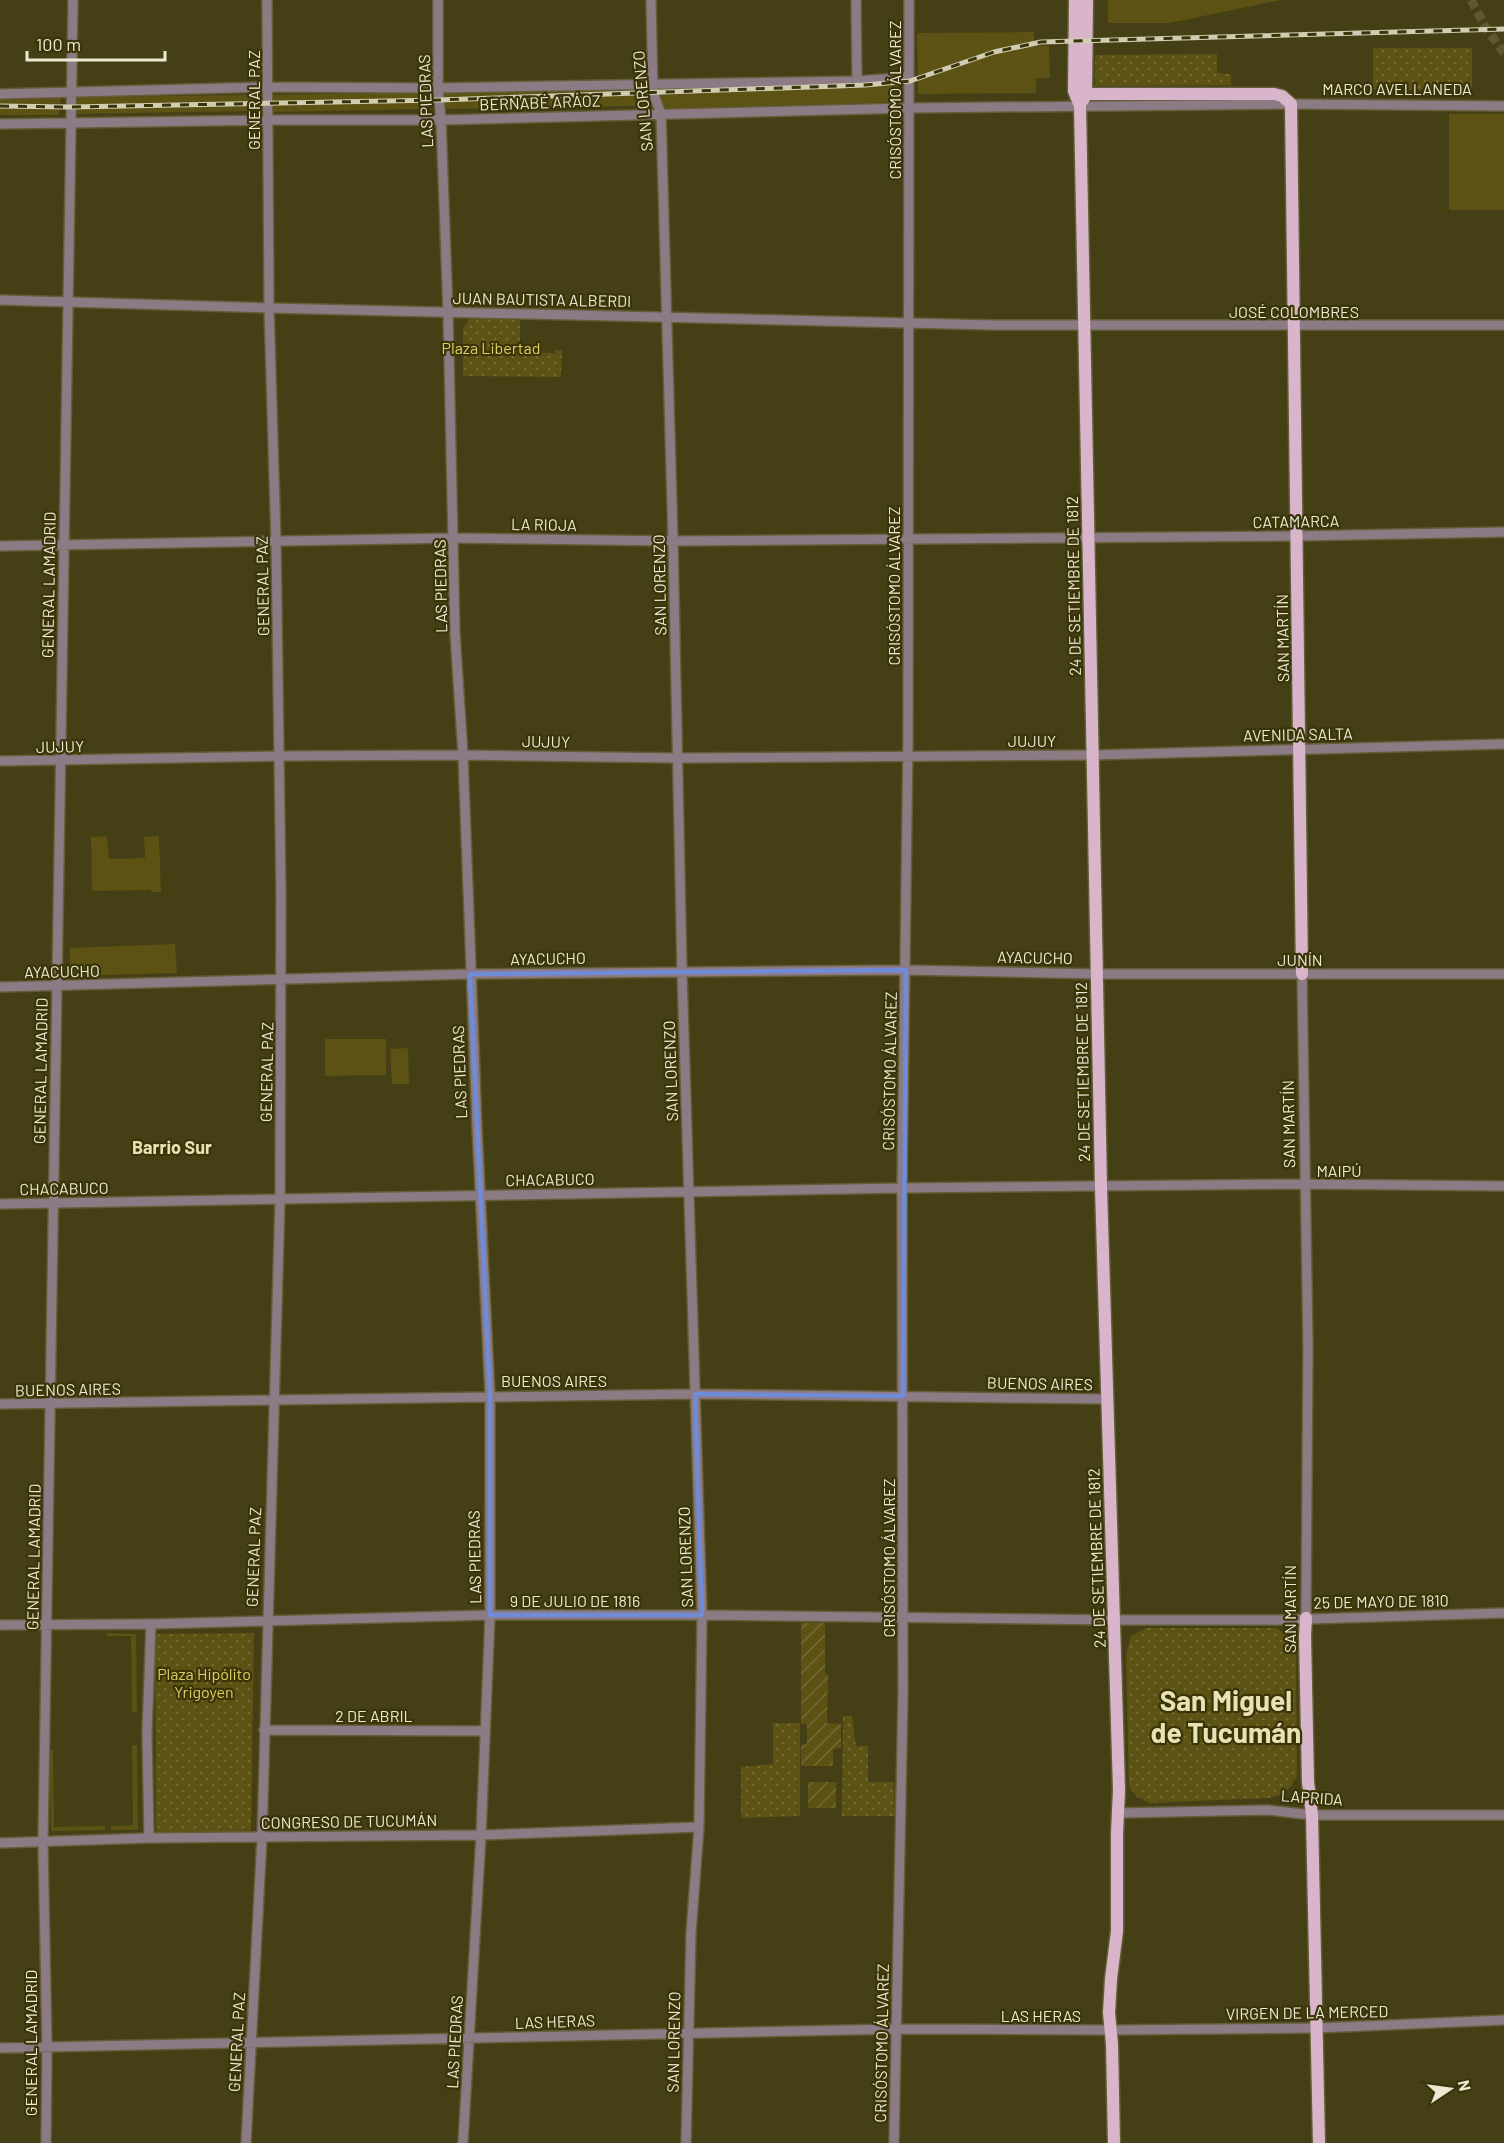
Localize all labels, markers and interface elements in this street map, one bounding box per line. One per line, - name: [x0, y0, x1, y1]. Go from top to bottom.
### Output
- street label: CRISÓSTOMO ÁLVAREZ: [885, 20, 904, 180]
- scale bar: [27, 24, 165, 62]
- text: 100 m: [36, 33, 81, 55]
- street label: GENERAL PAZ: [244, 50, 263, 150]
- street label: SAN LORENZO: [628, 50, 656, 152]
- street label: LAS PIEDRAS: [414, 54, 436, 148]
- street label: MARCO AVELLANEDA: [1322, 79, 1472, 98]
- street label: BERNABÉ ARÁOZ: [479, 90, 601, 114]
- street label: JUAN BAUTISTA ALBERDI: [453, 288, 631, 310]
- street label: JOSÉ COLOMBRES: [1229, 302, 1359, 321]
- park label: Plaza Libertad: [442, 338, 540, 357]
- street label: 24 DE SETIEMBRE DE 1812: [1062, 496, 1084, 676]
- street label: CRISÓSTOMO ÁLVAREZ: [884, 506, 903, 666]
- street label: CATAMARCA: [1253, 511, 1340, 531]
- street label: GENERAL LAMADRID: [37, 512, 59, 658]
- street label: LA RIOJA: [511, 514, 577, 534]
- street label: SAN LORENZO: [649, 534, 669, 636]
- street label: GENERAL PAZ: [252, 536, 272, 636]
- street label: LAS PIEDRAS: [430, 539, 450, 633]
- street label: SAN MARTÍN: [1272, 594, 1292, 682]
- street label: AVENIDA SALTA: [1243, 724, 1353, 744]
- street label: JUJUY: [522, 731, 570, 751]
- street label: JUJUY: [1008, 731, 1056, 750]
- street label: JUJUY: [36, 736, 84, 756]
- street label: AYACUCHO: [997, 947, 1073, 967]
- street label: AYACUCHO: [510, 948, 586, 968]
- street label: JUNÍN: [1277, 950, 1323, 969]
- street label: AYACUCHO: [24, 961, 100, 981]
- street label: 24 DE SETIEMBRE DE 1812: [1071, 982, 1093, 1162]
- street label: CRISÓSTOMO ÁLVAREZ: [878, 991, 900, 1151]
- street label: GENERAL LAMADRID: [29, 998, 51, 1144]
- street label: SAN LORENZO: [659, 1020, 681, 1122]
- street label: GENERAL PAZ: [256, 1022, 276, 1122]
- street label: LAS PIEDRAS: [448, 1025, 470, 1119]
- street label: SAN MARTÍN: [1278, 1080, 1298, 1168]
- district label: Barrio Sur: [132, 1136, 212, 1158]
- street label: MAIPÚ: [1316, 1161, 1362, 1180]
- street label: CHACABUCO: [505, 1169, 595, 1189]
- street label: CHACABUCO: [19, 1178, 109, 1198]
- street label: BUENOS AIRES: [501, 1371, 607, 1390]
- street label: BUENOS AIRES: [987, 1373, 1093, 1393]
- street label: BUENOS AIRES: [15, 1379, 121, 1399]
- street label: 24 DE SETIEMBRE DE 1812: [1083, 1468, 1109, 1648]
- street label: CRISÓSTOMO ÁLVAREZ: [879, 1478, 898, 1638]
- street label: GENERAL LAMADRID: [22, 1484, 44, 1630]
- street label: SAN LORENZO: [674, 1506, 696, 1608]
- street label: GENERAL PAZ: [242, 1507, 264, 1607]
- street label: LAS PIEDRAS: [464, 1510, 484, 1604]
- street label: SAN MARTÍN: [1280, 1565, 1299, 1653]
- street label: 25 DE MAYO DE 1810: [1313, 1590, 1449, 1612]
- street label: 9 DE JULIO DE 1816: [510, 1591, 640, 1610]
- park label: Plaza Hipólito Yrigoyen: [157, 1664, 251, 1701]
- district label: San Miguel de Tucumán: [1151, 1683, 1301, 1749]
- street label: 2 DE ABRIL: [335, 1706, 413, 1725]
- street label: LAPRIDA: [1280, 1785, 1344, 1809]
- street label: CONGRESO DE TUCUMÁN: [261, 1810, 437, 1832]
- street label: CRISÓSTOMO ÁLVAREZ: [870, 1963, 892, 2123]
- street label: GENERAL LAMADRID: [21, 1970, 40, 2116]
- street label: SAN LORENZO: [663, 1991, 683, 2093]
- street label: GENERAL PAZ: [224, 1992, 248, 2092]
- street label: LAS PIEDRAS: [442, 1995, 466, 2089]
- street label: VIRGEN DE LA MERCED: [1226, 2001, 1388, 2023]
- street label: LAS HERAS: [1001, 2006, 1081, 2025]
- street label: LAS HERAS: [514, 2010, 596, 2032]
- north arrow: [1420, 2059, 1480, 2119]
- text: N: [1455, 2078, 1476, 2093]

